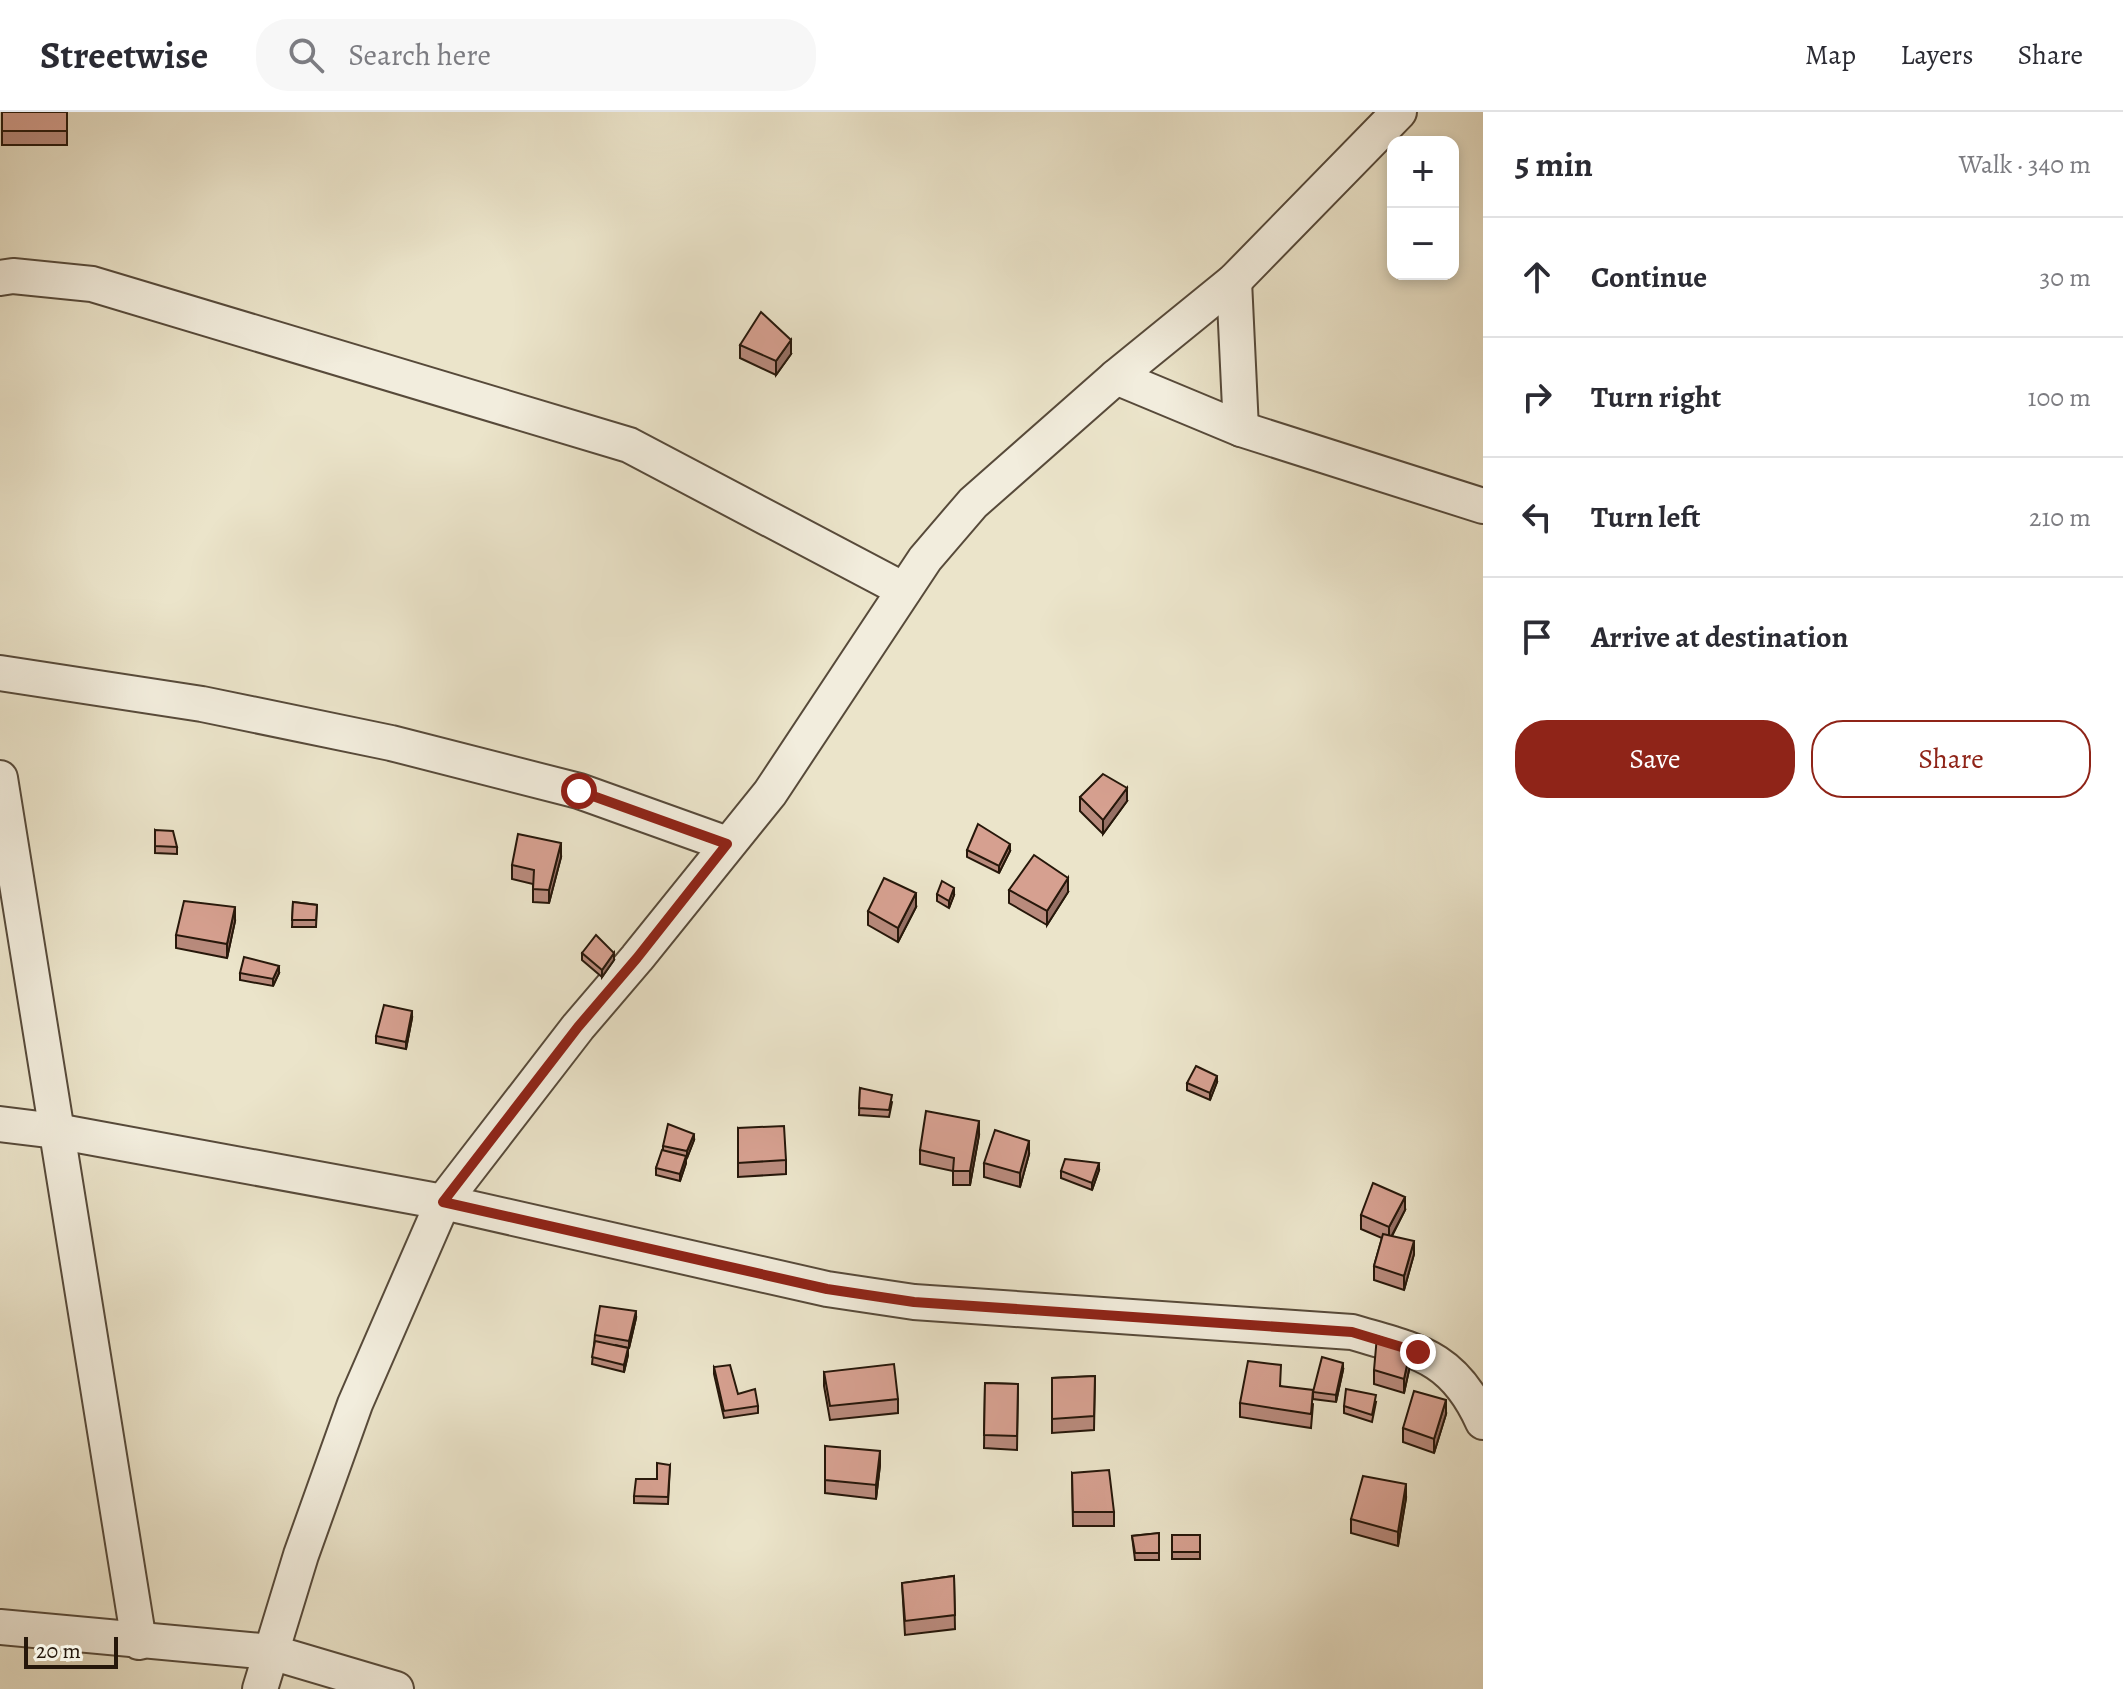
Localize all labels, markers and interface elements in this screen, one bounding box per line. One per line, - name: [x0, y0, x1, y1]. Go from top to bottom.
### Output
- search box: [256, 19, 816, 91]
- text: Streetwise: [40, 29, 208, 81]
- icon: search: [284, 33, 328, 77]
- text: Search here: [348, 35, 491, 75]
- text: Map: [1805, 36, 1856, 74]
- text: Layers: [1900, 36, 1973, 74]
- text: Share: [2017, 36, 2083, 74]
- map controls: [1387, 136, 1459, 280]
- button: +: [1387, 136, 1459, 208]
- text: 5 min: [1515, 141, 1593, 188]
- text: Walk · 340 m: [1959, 147, 2091, 182]
- button: −: [1387, 208, 1459, 280]
- icon: ahead: [1515, 255, 1559, 299]
- text: Continue: [1591, 257, 1707, 297]
- text: 30 m: [2040, 260, 2091, 295]
- icon: right: [1515, 375, 1559, 419]
- text: Turn right: [1591, 377, 1721, 417]
- text: 100 m: [2028, 380, 2091, 415]
- icon: left: [1515, 495, 1559, 539]
- text: Turn left: [1591, 497, 1700, 537]
- text: 210 m: [2029, 500, 2091, 535]
- icon: arrive: [1515, 615, 1559, 659]
- text: Arrive at destination: [1591, 617, 1848, 657]
- button: Save: [1515, 720, 1795, 798]
- button: Share: [1811, 720, 2091, 798]
- route start: [561, 773, 597, 809]
- route end: [1400, 1334, 1436, 1370]
- scale bar: [24, 1633, 118, 1669]
- text: 20 m: [36, 1636, 81, 1666]

